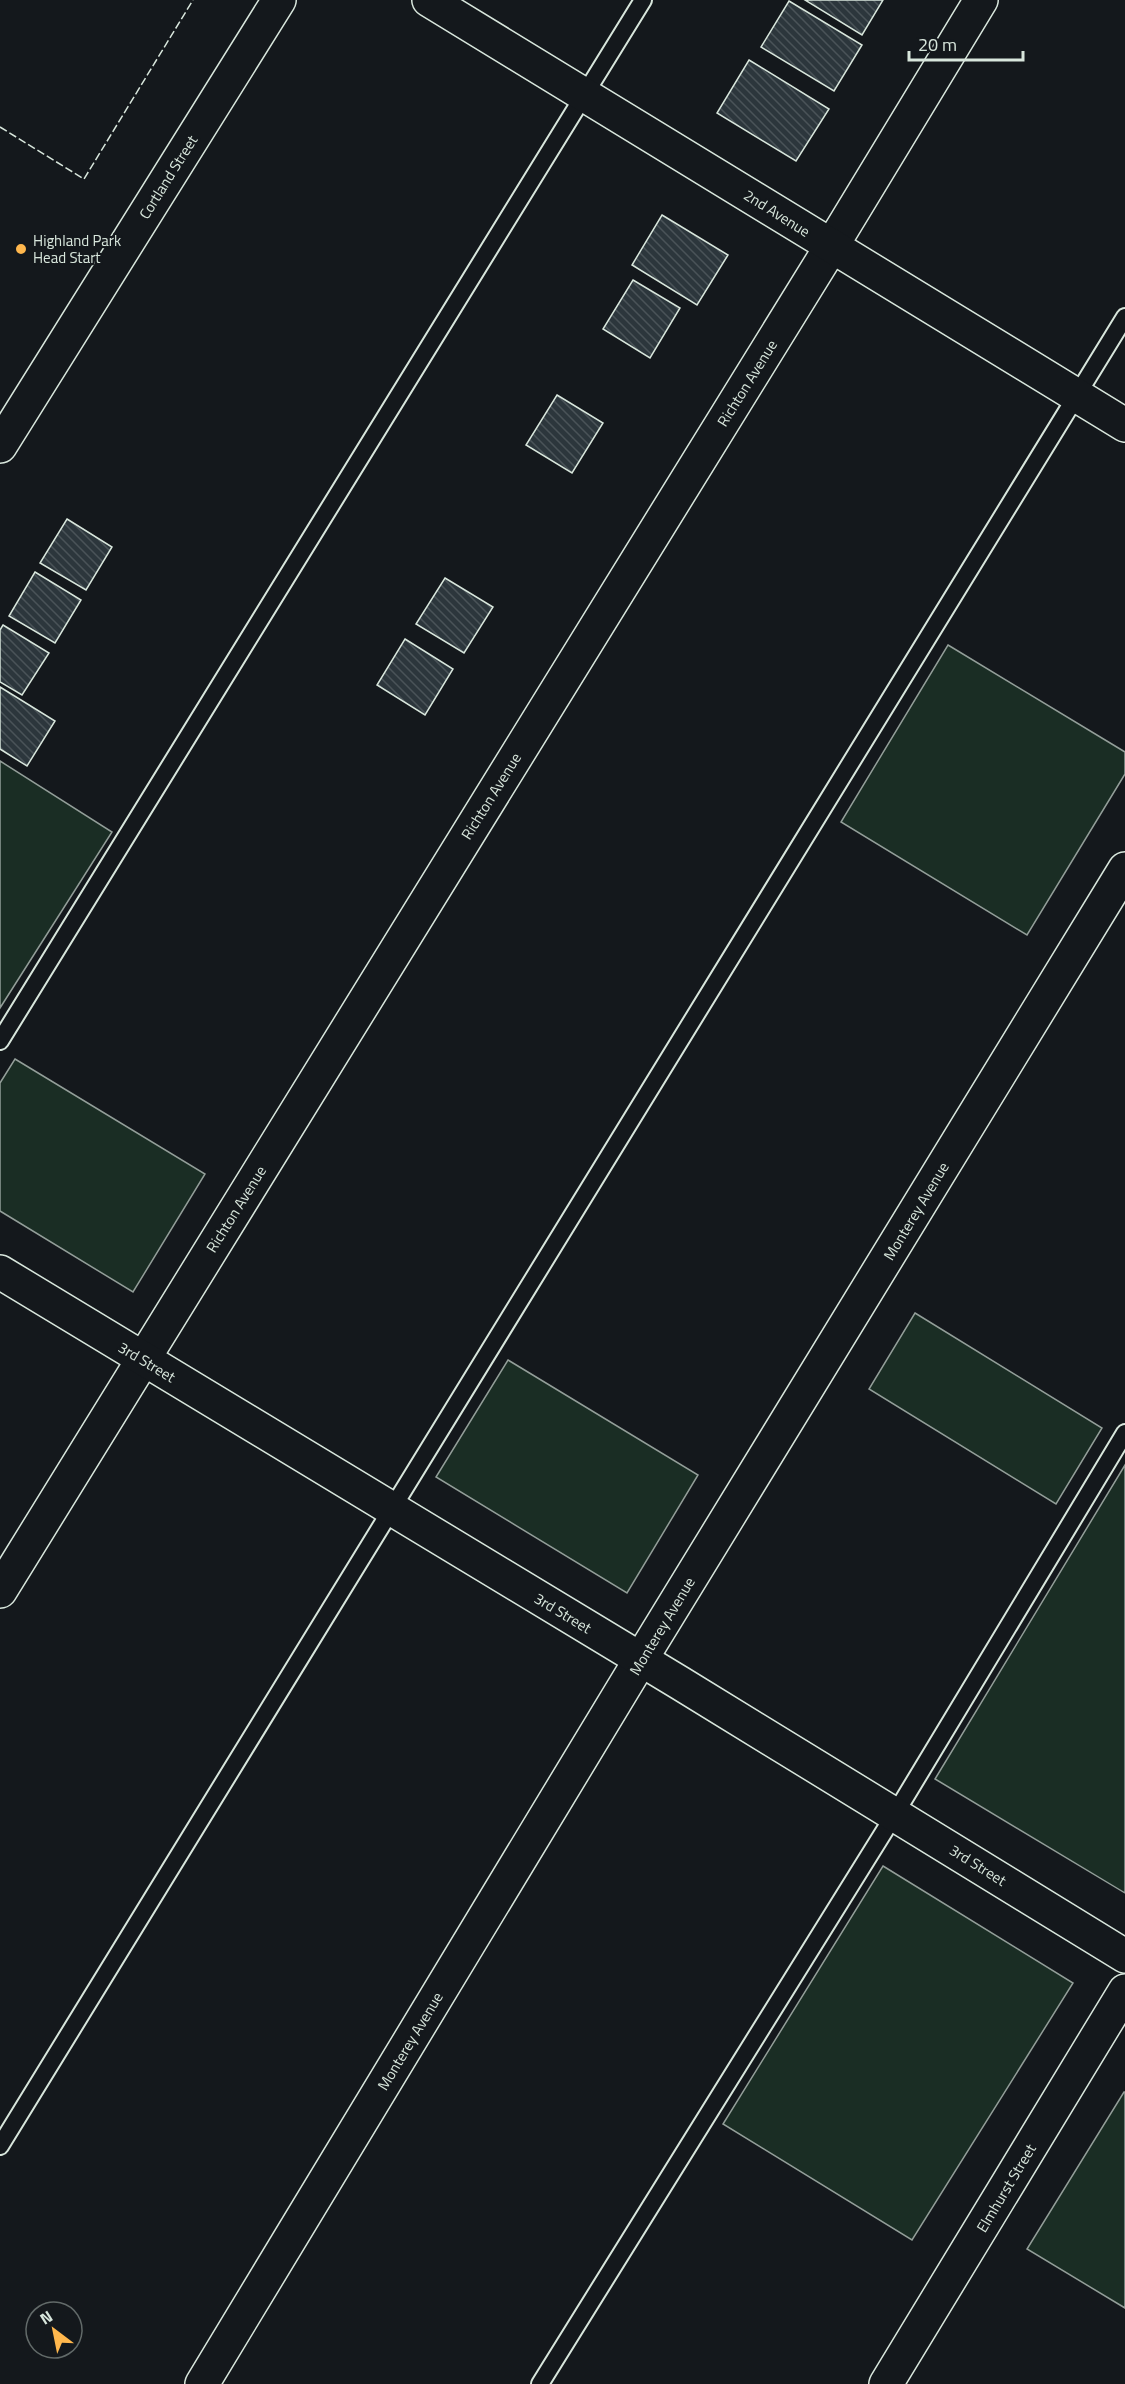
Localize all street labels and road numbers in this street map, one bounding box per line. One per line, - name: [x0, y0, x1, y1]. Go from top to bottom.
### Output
- street label: Cortland Street: [133, 130, 203, 224]
- street label: 2nd Avenue: [739, 183, 815, 243]
- street label: Richton Avenue: [711, 335, 783, 431]
- street label: Richton Avenue: [455, 748, 527, 844]
- street label: Monterey Avenue: [877, 1157, 955, 1265]
- street label: Richton Avenue: [200, 1161, 272, 1257]
- street label: 3rd Street: [114, 1336, 181, 1389]
- street label: Monterey Avenue: [623, 1572, 701, 1680]
- street label: 3rd Street: [530, 1587, 597, 1640]
- street label: 3rd Street: [945, 1838, 1012, 1892]
- street label: Monterey Avenue: [371, 1987, 449, 2095]
- street label: Elmhurst Street: [970, 2139, 1042, 2237]

